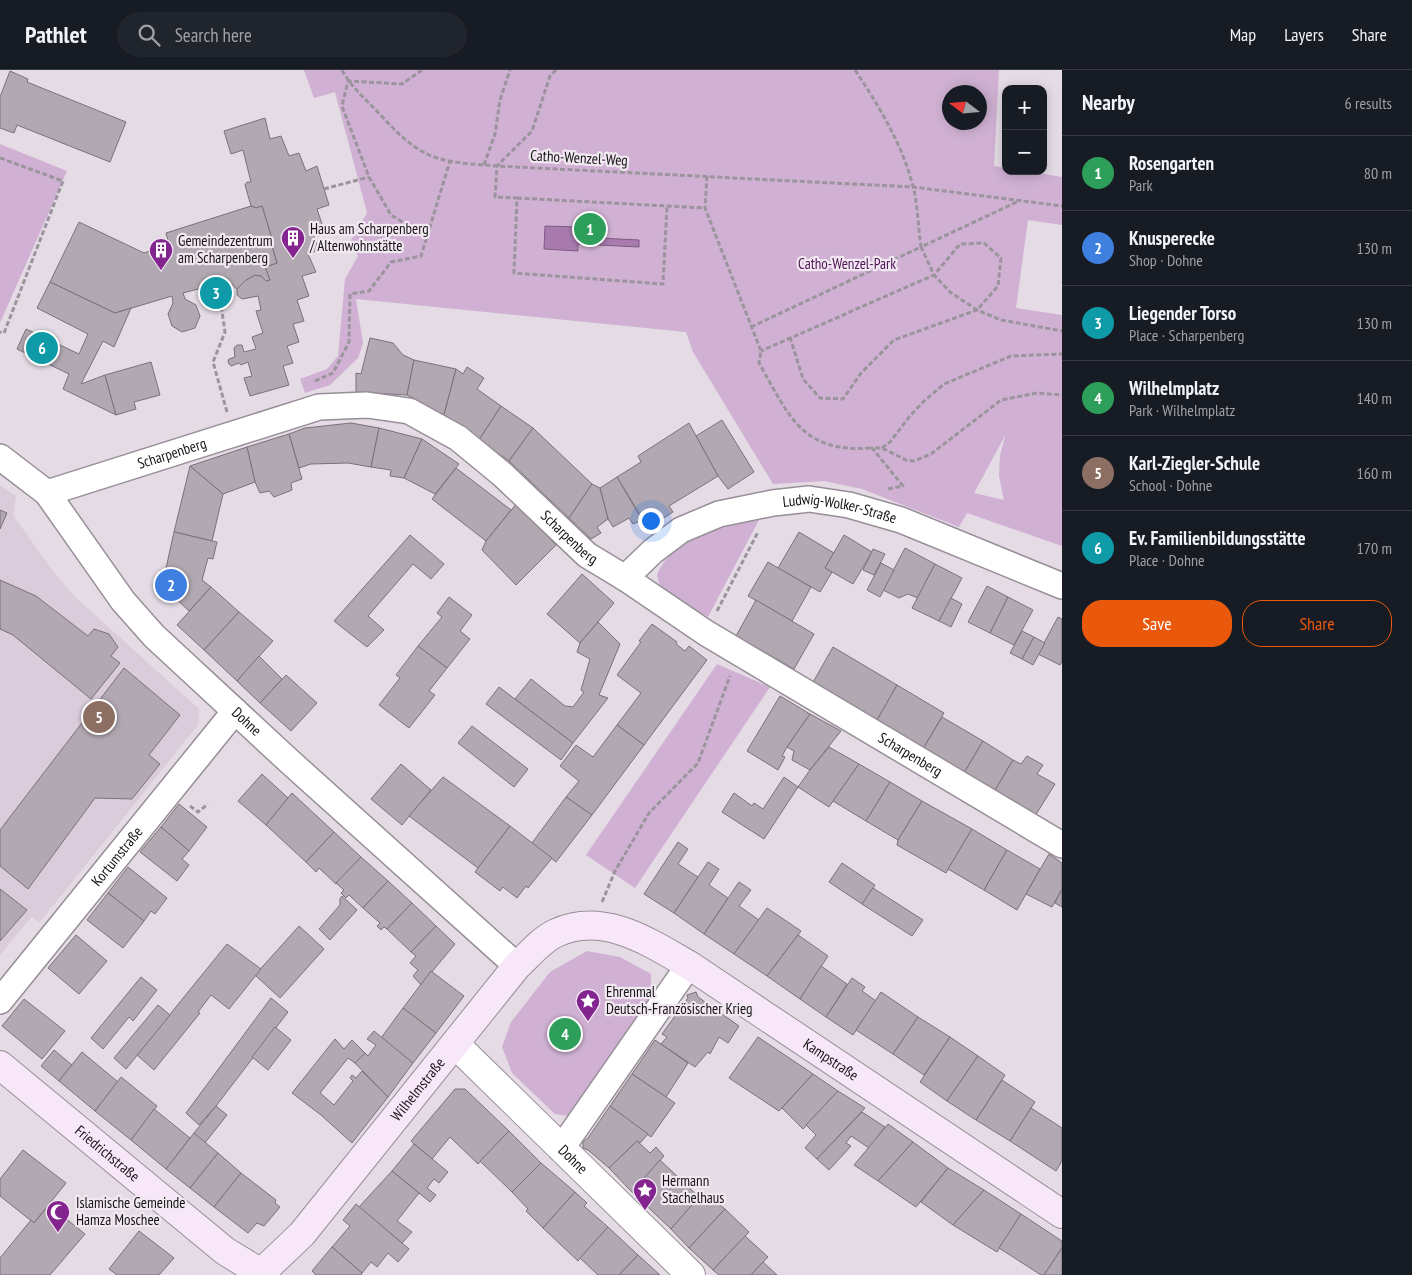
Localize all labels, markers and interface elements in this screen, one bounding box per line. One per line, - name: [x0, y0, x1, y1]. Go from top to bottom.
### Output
- search box: [117, 12, 467, 57]
- text: Pathlet: [25, 19, 87, 50]
- icon: search: [135, 21, 163, 49]
- text: Search here: [175, 23, 252, 47]
- text: Map: [1230, 23, 1256, 46]
- text: Layers: [1284, 23, 1324, 46]
- text: Share: [1352, 23, 1387, 46]
- north arrow: [942, 85, 987, 130]
- map controls: [1002, 85, 1047, 175]
- button: +: [1002, 85, 1047, 130]
- text: Nearby: [1082, 89, 1135, 116]
- text: 6 results: [1345, 93, 1392, 113]
- button: −: [1002, 130, 1047, 175]
- street label: Catho-Wenzel-Weg: [530, 145, 628, 170]
- text: Rosengarten: [1129, 151, 1214, 175]
- text: 1: [1094, 163, 1102, 183]
- text: 80 m: [1364, 163, 1392, 183]
- text: Park: [1129, 175, 1153, 195]
- pin: 1: [574, 210, 606, 248]
- place label: Haus am Scharpenberg / Altenwohnstätte: [309, 219, 429, 255]
- building icon: Haus am Scharpenberg / Altenwohnstätte: [280, 225, 306, 259]
- text: Knusperecke: [1129, 226, 1215, 250]
- place label: Gemeindezentrum am Scharpenberg: [178, 231, 272, 267]
- building icon: Gemeindezentrum am Scharpenberg: [148, 237, 174, 271]
- text: 2: [1094, 238, 1102, 258]
- text: 130 m: [1357, 238, 1392, 258]
- text: Shop · Dohne: [1129, 250, 1203, 270]
- park label: Catho-Wenzel-Park: [798, 254, 896, 273]
- pin: 3: [200, 274, 232, 312]
- text: Liegender Torso: [1129, 301, 1236, 325]
- text: 3: [1094, 313, 1102, 333]
- text: 130 m: [1357, 313, 1392, 333]
- text: Place · Scharpenberg: [1129, 325, 1244, 345]
- pin: 6: [26, 329, 58, 367]
- text: Wilhelmplatz: [1129, 376, 1219, 400]
- text: 4: [1094, 388, 1102, 408]
- text: 140 m: [1357, 388, 1392, 408]
- text: Park · Wilhelmplatz: [1129, 400, 1235, 420]
- street label: Scharpenberg: [135, 433, 209, 473]
- text: Karl-Ziegler-Schule: [1129, 451, 1260, 475]
- text: 5: [1094, 463, 1102, 483]
- text: 160 m: [1357, 463, 1392, 483]
- text: School · Dohne: [1129, 475, 1212, 495]
- street label: Ludwig-Wolker-Straße: [782, 489, 899, 527]
- street label: Scharpenberg: [537, 506, 601, 568]
- your location: [638, 508, 664, 534]
- text: Ev. Familienbildungsstätte: [1129, 526, 1306, 550]
- text: 6: [1094, 538, 1102, 558]
- text: 170 m: [1357, 538, 1392, 558]
- text: Place · Dohne: [1129, 550, 1205, 570]
- pin: 2: [155, 566, 187, 604]
- button: Save: [1082, 600, 1232, 647]
- button: Share: [1242, 600, 1392, 647]
- pin: 5: [83, 698, 115, 736]
- street label: Dohne: [228, 703, 266, 740]
- street label: Scharpenberg: [875, 728, 946, 781]
- street label: Kortumstraße: [87, 823, 146, 890]
- place label: Ehrenmal Deutsch-Französischer Krieg: [606, 982, 753, 1018]
- place icon: Ehrenmal Deutsch-Französischer Krieg: [575, 988, 601, 1022]
- pin: 4: [549, 1015, 581, 1053]
- street label: Kampstraße: [800, 1034, 862, 1084]
- street label: Wilhelmstraße: [386, 1054, 449, 1125]
- street label: Friedrichstraße: [71, 1121, 144, 1186]
- street label: Dohne: [555, 1140, 592, 1178]
- place label: Hermann Stachelhaus: [662, 1171, 724, 1207]
- place icon: Hermann Stachelhaus: [632, 1177, 658, 1211]
- place label: Islamische Gemeinde Hamza Moschee: [76, 1193, 186, 1229]
- mosque icon: Islamische Gemeinde Hamza Moschee: [45, 1199, 71, 1233]

